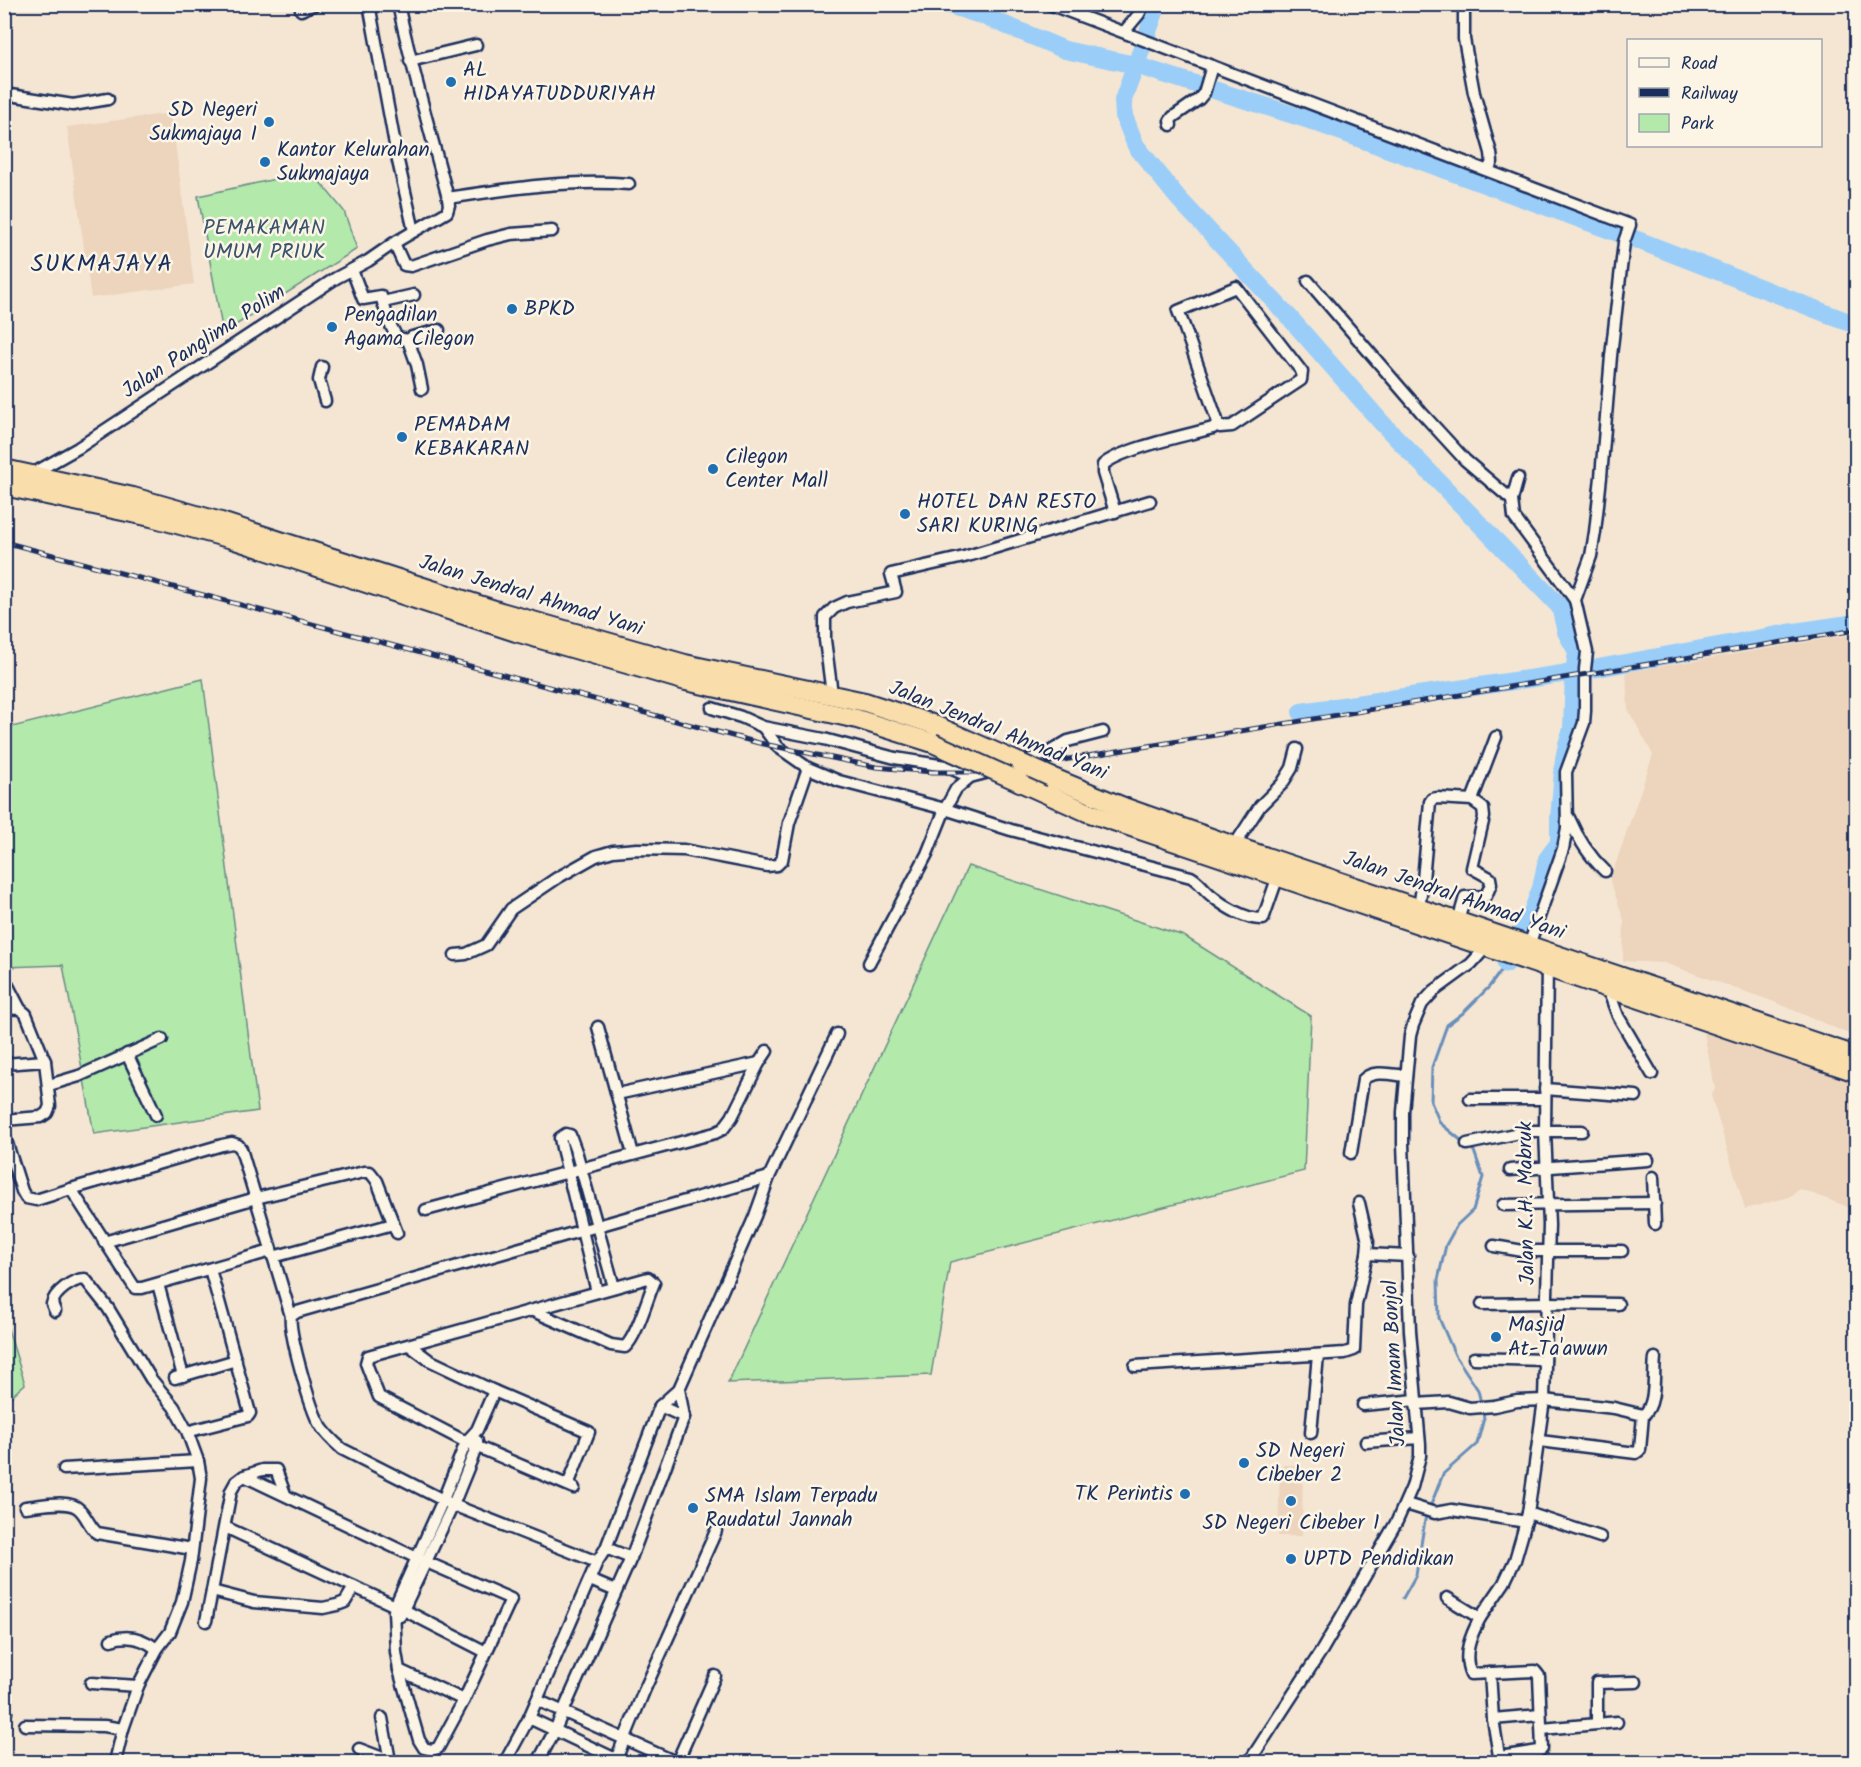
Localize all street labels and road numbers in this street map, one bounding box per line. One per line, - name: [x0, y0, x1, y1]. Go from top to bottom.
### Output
- street label: Jalan Panglima Polim: [116, 277, 292, 407]
- street label: Jalan Jendral Ahmad Yani: [415, 546, 648, 646]
- street label: Jalan Jendral Ahmad Yani: [884, 672, 1113, 790]
- street label: Jalan Jendral Ahmad Yani: [1338, 842, 1571, 950]
- street label: Jalan K.H. Mabruk: [1509, 1121, 1545, 1285]
- street label: Jalan Imam Bonjol: [1374, 1279, 1416, 1447]

